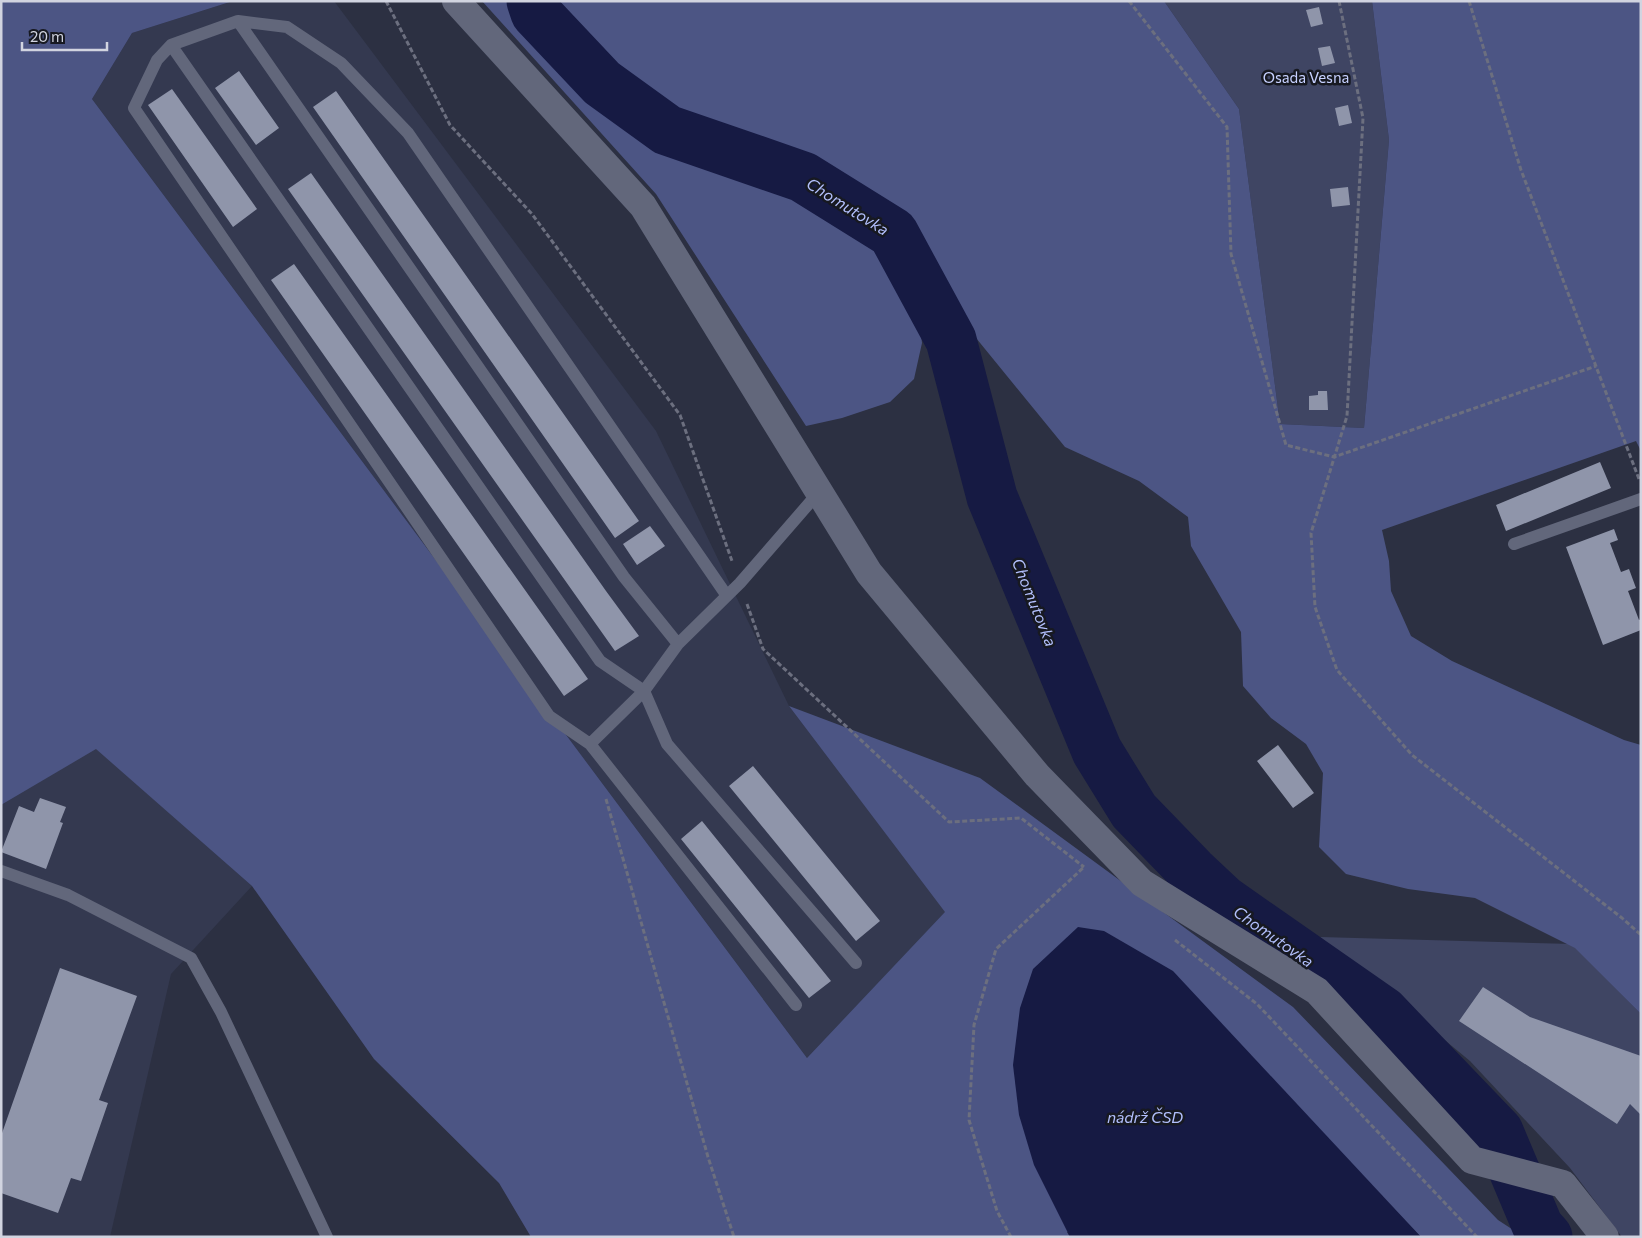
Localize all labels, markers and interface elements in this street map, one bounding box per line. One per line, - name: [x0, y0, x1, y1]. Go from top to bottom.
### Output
- scale bar: [22, 20, 108, 52]
- text: 20 m: [30, 27, 64, 45]
- park label: Osada Vesna: [1263, 68, 1349, 86]
- water label: Chomutovka: [803, 173, 893, 239]
- water label: Chomutovka: [1009, 555, 1061, 649]
- water label: Chomutovka: [1230, 901, 1318, 971]
- water label: nádrž ČSD: [1107, 1107, 1183, 1126]

